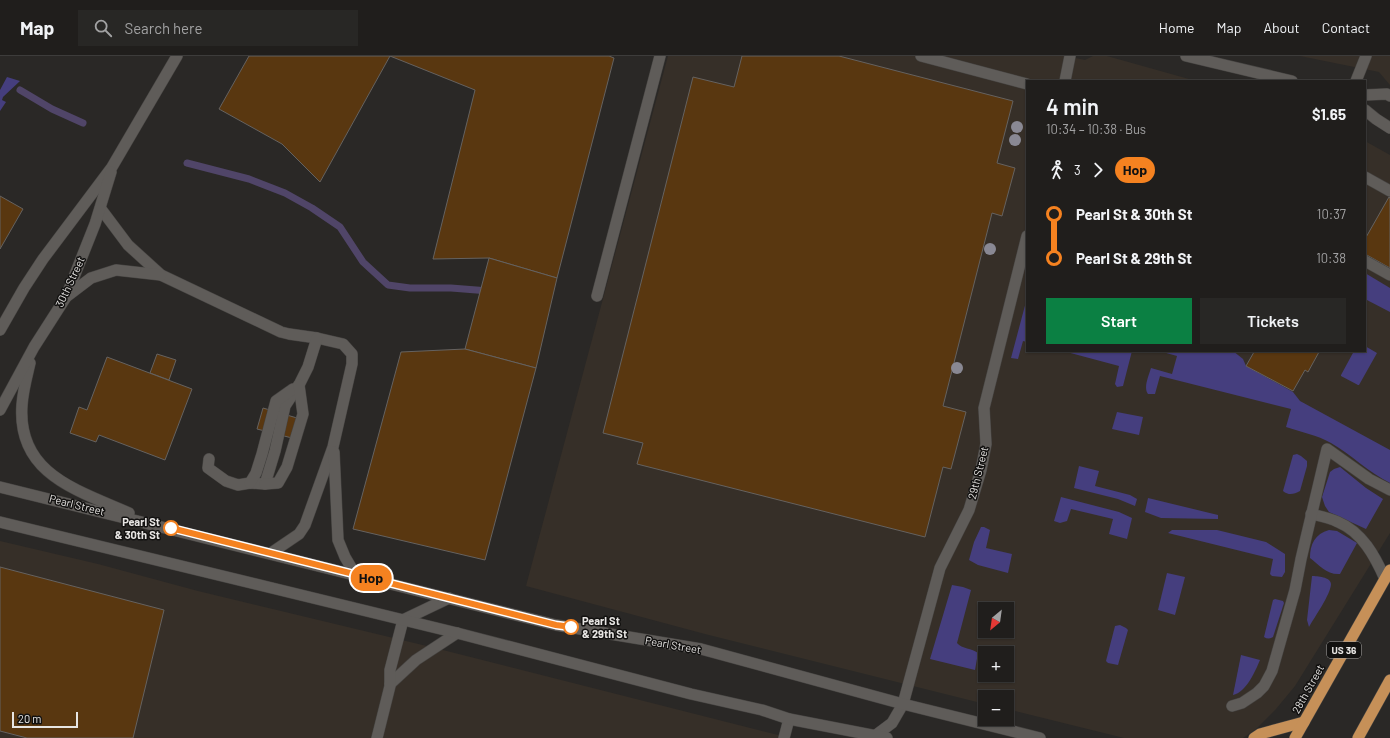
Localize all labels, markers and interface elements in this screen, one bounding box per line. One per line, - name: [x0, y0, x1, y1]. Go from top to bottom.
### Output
- search box: [78, 10, 358, 46]
- text: Map: [20, 16, 54, 39]
- icon: search: [92, 17, 114, 39]
- text: Search here: [124, 19, 202, 37]
- text: Home: [1159, 19, 1195, 36]
- text: Map: [1217, 19, 1241, 36]
- text: About: [1263, 19, 1300, 36]
- text: Contact: [1322, 19, 1370, 36]
- text: 4 min: [1046, 93, 1099, 119]
- text: $1.65: [1312, 105, 1346, 123]
- text: 10:34 – 10:38 · Bus: [1046, 121, 1146, 137]
- icon: walk: [1046, 159, 1068, 181]
- icon: forward: [1087, 159, 1109, 181]
- text: Hop: [1123, 161, 1147, 178]
- text: 3: [1074, 162, 1081, 178]
- text: Pearl St & 30th St: [1076, 205, 1192, 223]
- text: 10:37: [1317, 206, 1346, 222]
- text: Pearl St & 29th St: [1076, 249, 1192, 267]
- text: 10:38: [1316, 250, 1346, 266]
- street label: 30th Street: [52, 255, 87, 309]
- button: Start: [1046, 298, 1192, 344]
- button: Tickets: [1200, 298, 1346, 344]
- street label: 29th Street: [965, 445, 990, 501]
- street label: Pearl Street: [48, 491, 106, 518]
- place label: Pearl St & 30th St: [115, 515, 160, 541]
- marker: Pearl St & 30th St: [163, 520, 179, 536]
- line badge: Hop: [348, 565, 394, 591]
- text: Hop: [359, 569, 383, 586]
- north arrow: [978, 602, 1014, 638]
- map controls: [978, 602, 1014, 726]
- place label: Pearl St & 29th St: [582, 614, 627, 640]
- marker: Pearl St & 29th St: [563, 619, 579, 635]
- street label: Pearl Street: [644, 633, 702, 656]
- road number: US 36: [1327, 642, 1361, 658]
- button: +: [978, 646, 1014, 682]
- street label: 28th Street: [1289, 662, 1326, 715]
- button: −: [978, 690, 1014, 726]
- scale bar: [12, 710, 78, 729]
- text: 20 m: [18, 712, 41, 725]

